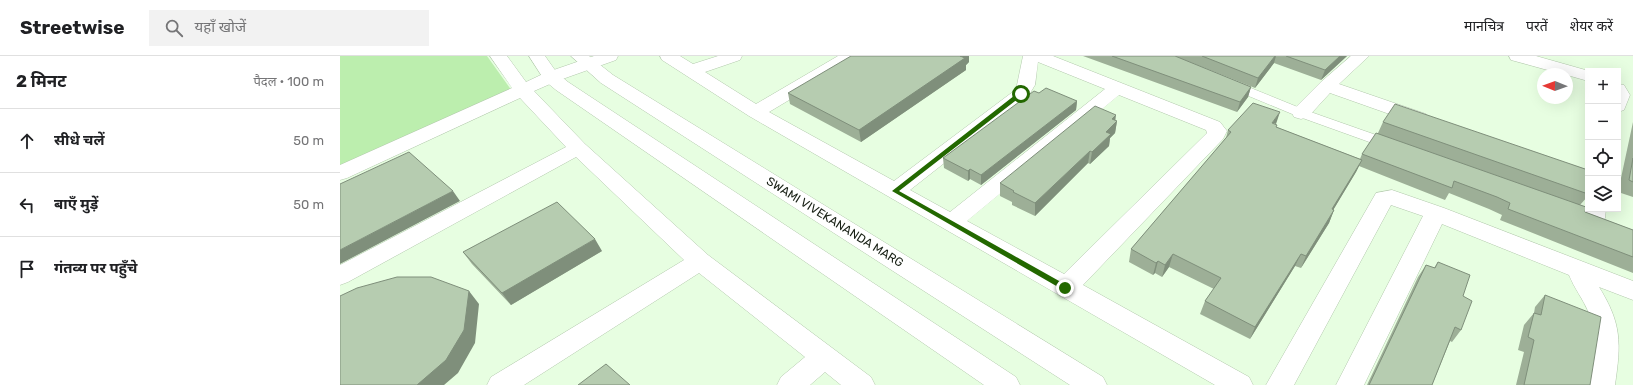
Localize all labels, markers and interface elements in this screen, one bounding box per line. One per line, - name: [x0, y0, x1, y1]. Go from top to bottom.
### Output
- search box: [149, 10, 429, 46]
- text: Streetwise: [20, 16, 125, 39]
- icon: search: [163, 17, 185, 39]
- text: यहाँ खोजें: [195, 18, 246, 36]
- text: मानचित्र: [1464, 18, 1504, 35]
- text: परतें: [1526, 18, 1548, 35]
- text: शेयर करें: [1570, 18, 1613, 35]
- north arrow: [1537, 68, 1573, 104]
- map controls: [1585, 68, 1621, 212]
- button: +: [1585, 68, 1621, 104]
- text: 2 मिनट: [16, 71, 66, 91]
- text: पैदल · 100 m: [253, 74, 324, 89]
- route start: [1012, 85, 1030, 103]
- button: −: [1585, 104, 1621, 140]
- icon: ahead: [16, 130, 38, 152]
- text: सीधे चलें: [54, 131, 104, 149]
- text: 50 m: [293, 133, 324, 148]
- button: locate: [1585, 140, 1621, 176]
- street label: SWAMI VIVEKANANDA MARG: [764, 174, 906, 270]
- button: layers: [1585, 176, 1621, 212]
- icon: left: [16, 194, 38, 216]
- text: बाएँ मुड़ें: [54, 195, 98, 213]
- text: 50 m: [293, 197, 324, 212]
- icon: arrive: [16, 258, 38, 280]
- text: गंतव्य पर पहुँचे: [54, 259, 138, 277]
- route end: [1056, 279, 1074, 297]

